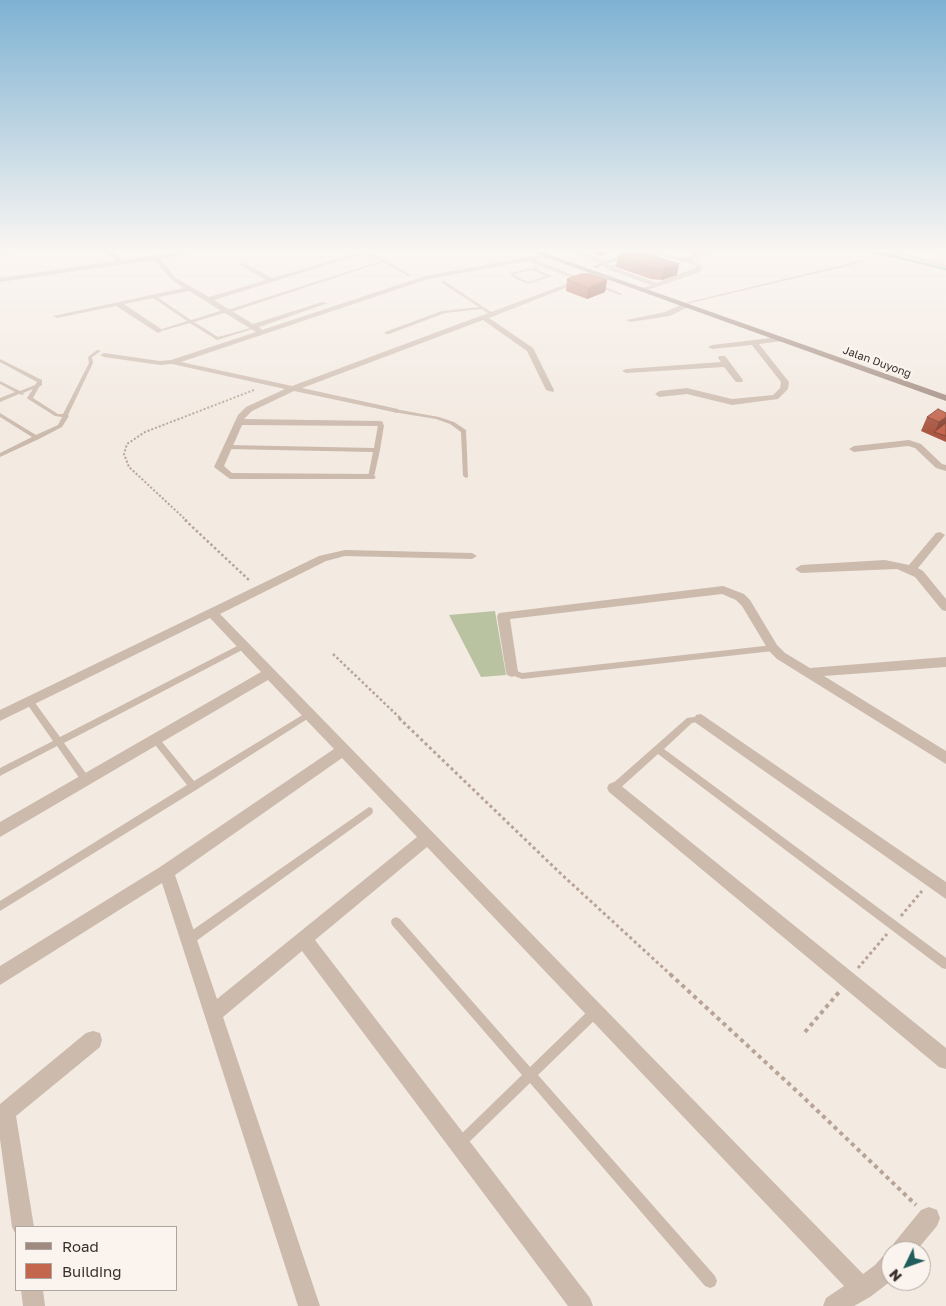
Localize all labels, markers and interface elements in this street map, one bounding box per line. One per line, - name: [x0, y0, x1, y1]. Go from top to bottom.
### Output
- street label: Jalan Duyong: [841, 343, 913, 381]
- legend: [15, 1226, 178, 1291]
- text: Road: [62, 1237, 99, 1255]
- north arrow: [881, 1241, 931, 1291]
- text: Building: [62, 1262, 122, 1280]
- text: N: [885, 1266, 905, 1285]

